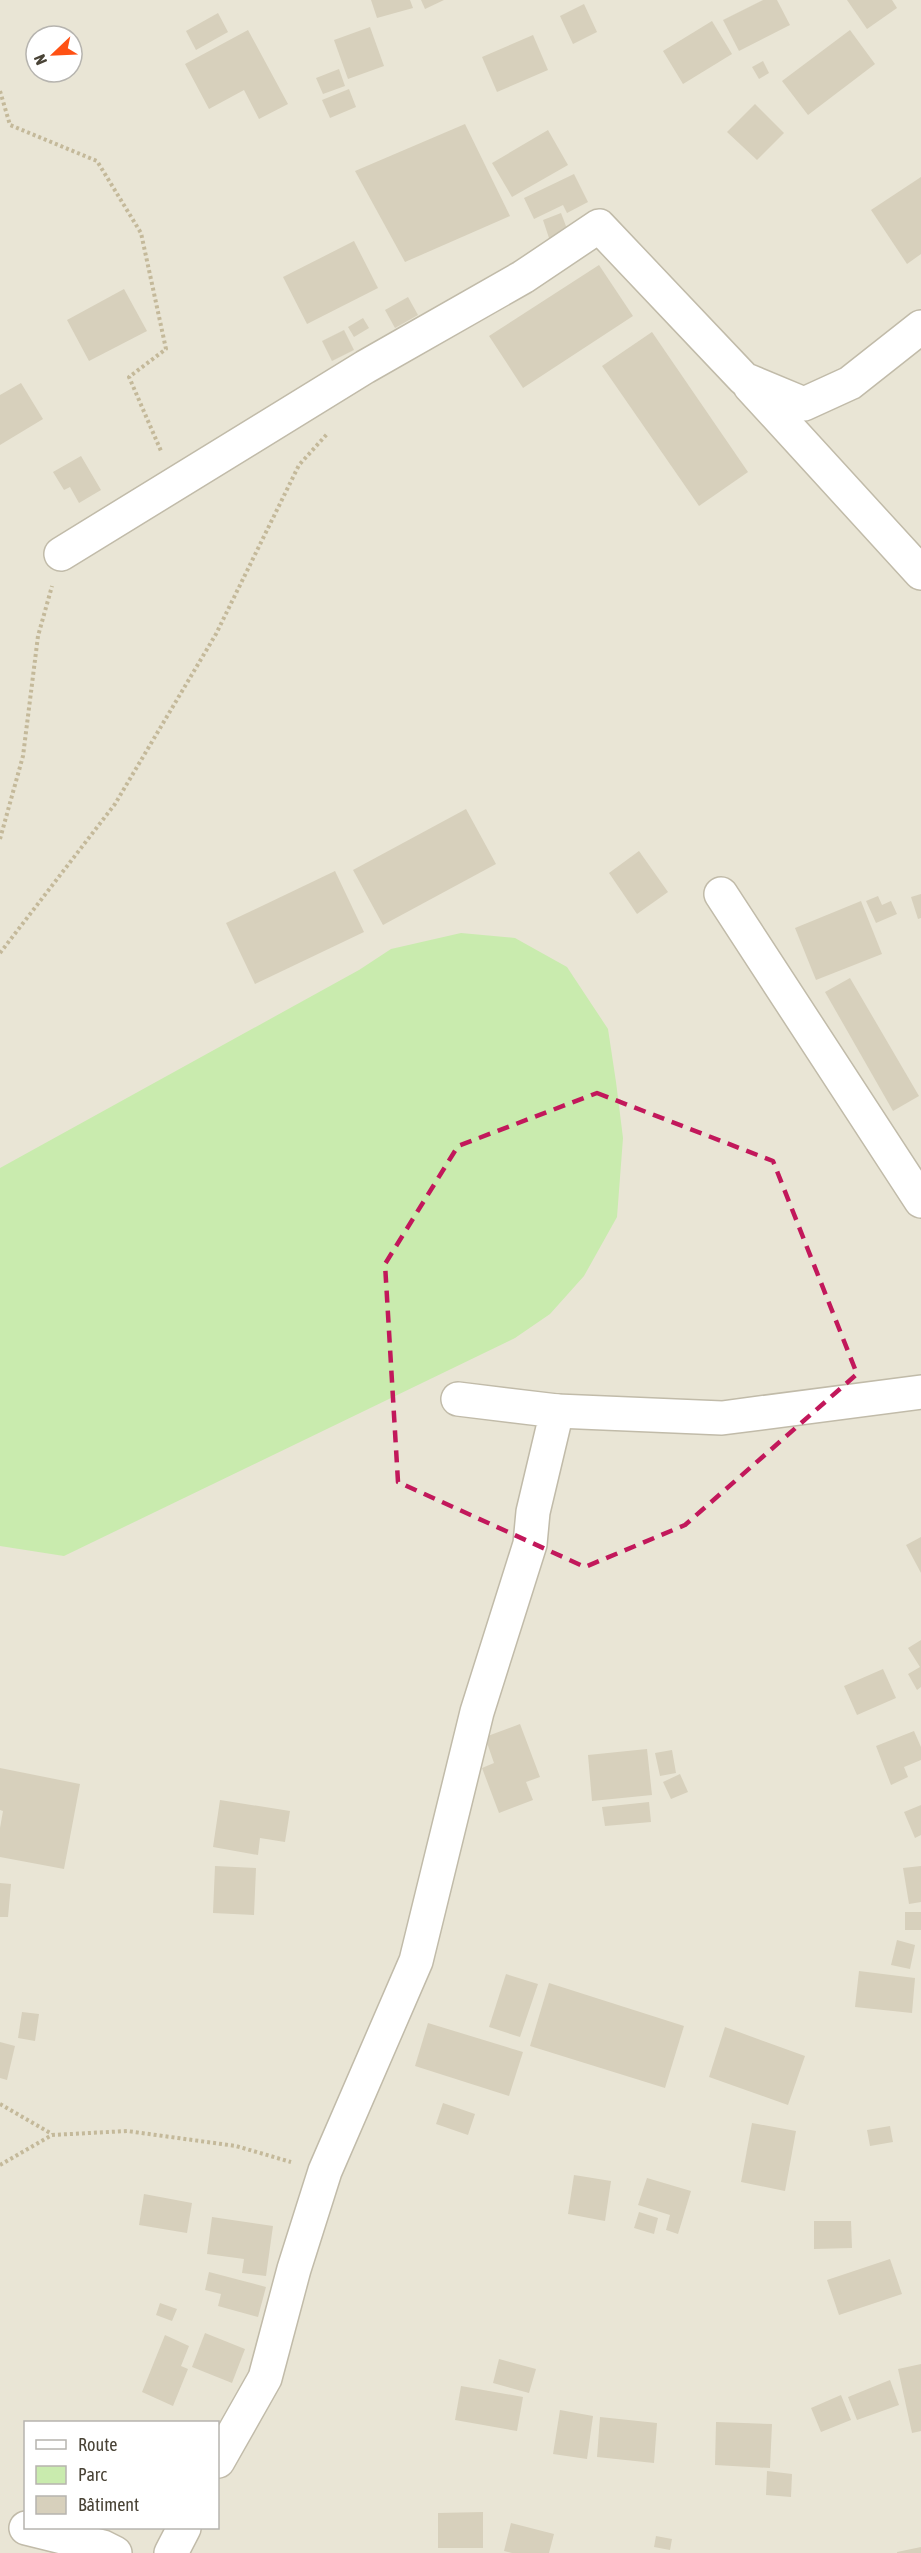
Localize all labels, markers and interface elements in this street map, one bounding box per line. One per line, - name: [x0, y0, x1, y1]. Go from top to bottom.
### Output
- north arrow: [24, 24, 84, 84]
- text: N: [30, 52, 50, 68]
- legend: [24, 2421, 219, 2529]
- text: Route: [78, 2434, 117, 2455]
- text: Parc: [78, 2464, 107, 2485]
- text: Bâtiment: [78, 2494, 139, 2515]

